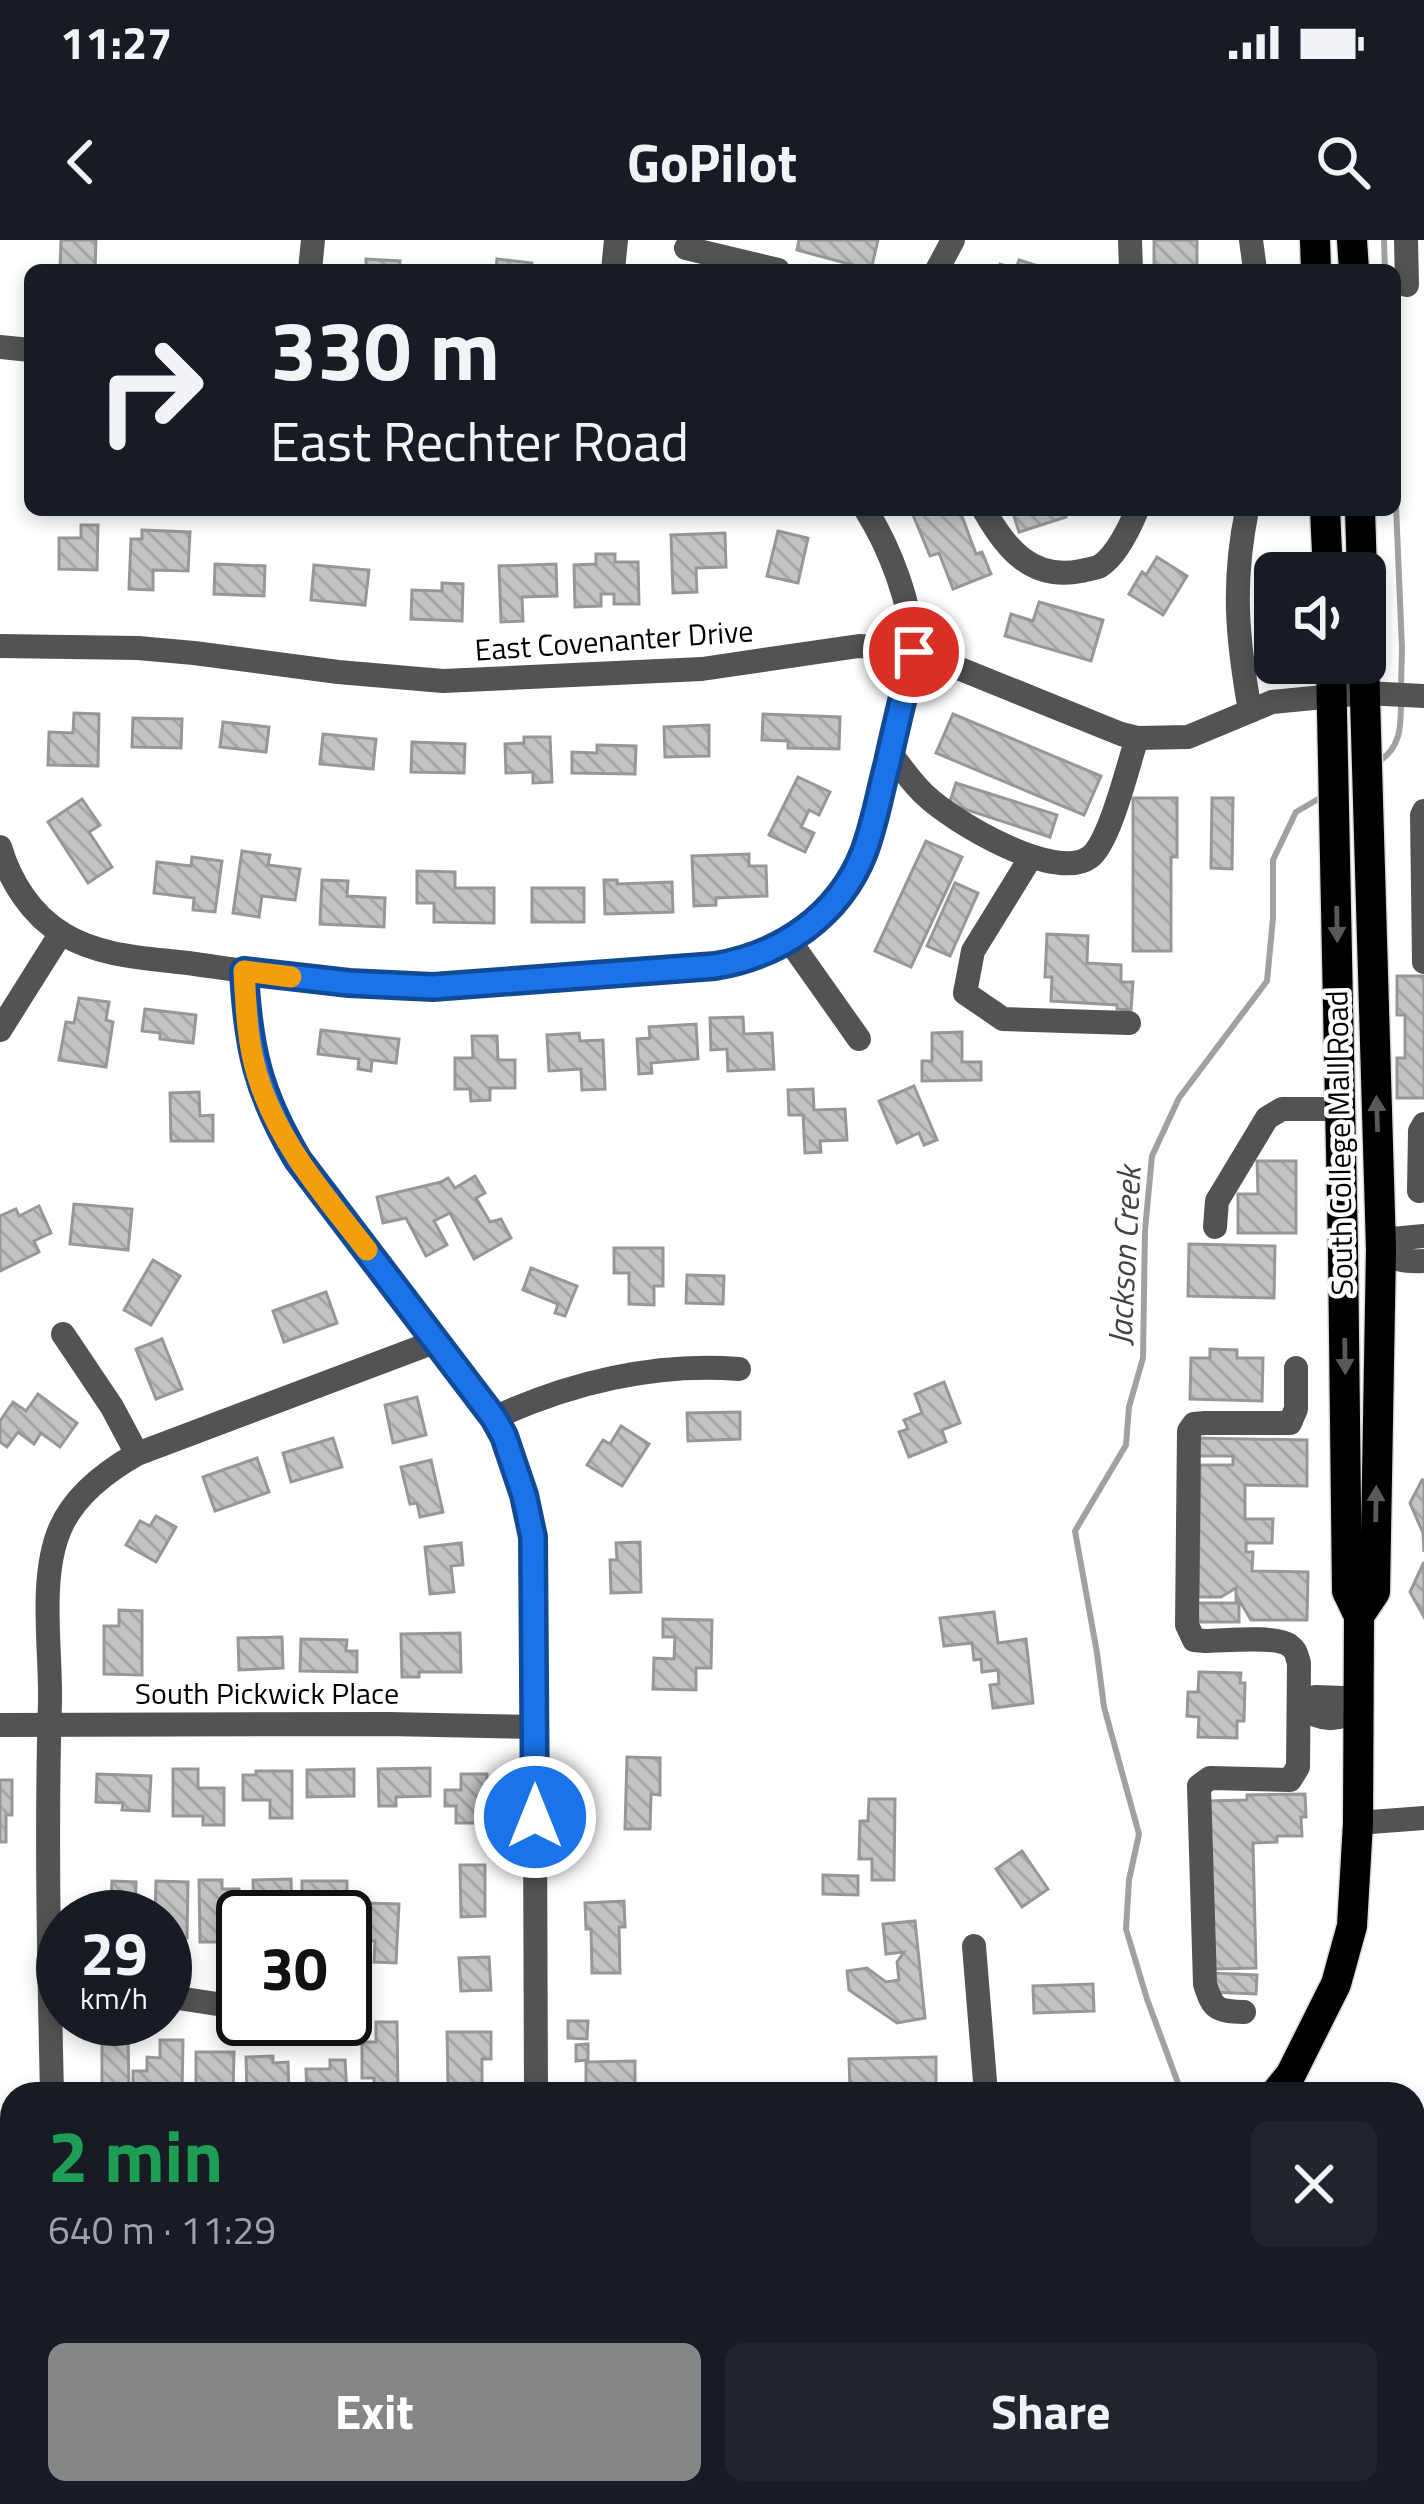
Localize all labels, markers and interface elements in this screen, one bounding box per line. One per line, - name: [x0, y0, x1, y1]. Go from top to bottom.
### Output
- text: 11:27: [60, 8, 172, 76]
- text: GoPilot: [627, 121, 797, 203]
- icon: back: [48, 129, 114, 195]
- icon: search: [1310, 129, 1376, 195]
- text: 330 m: [270, 285, 500, 413]
- icon: right: [72, 312, 228, 468]
- text: East Rechter Road: [270, 400, 689, 482]
- map controls: [1254, 552, 1386, 684]
- button: sound: [1254, 552, 1386, 684]
- pin: [863, 601, 965, 703]
- street label: East Covenanter Drive: [473, 607, 755, 673]
- icon: arrive: [881, 619, 947, 685]
- one-way arrow: [1327, 906, 1346, 944]
- street label: South College Mall Road: [1313, 990, 1365, 1296]
- one-way arrow: [1367, 1094, 1386, 1132]
- water label: Jackson Creek: [1094, 1162, 1154, 1347]
- one-way arrow: [1335, 1338, 1354, 1376]
- one-way arrow: [1367, 1484, 1386, 1522]
- street label: South Pickwick Place: [135, 1670, 399, 1716]
- position arrow: [472, 1754, 598, 1880]
- speed limit sign: 30: [216, 1890, 372, 2046]
- text: 29: [80, 1907, 148, 1998]
- text: km/h: [80, 1975, 148, 2021]
- text: 2 min: [48, 2100, 223, 2210]
- button: close: [1251, 2121, 1377, 2247]
- text: 640 m · 11:29: [48, 2200, 276, 2259]
- button: Exit: [48, 2343, 701, 2481]
- button: Share: [725, 2343, 1377, 2481]

